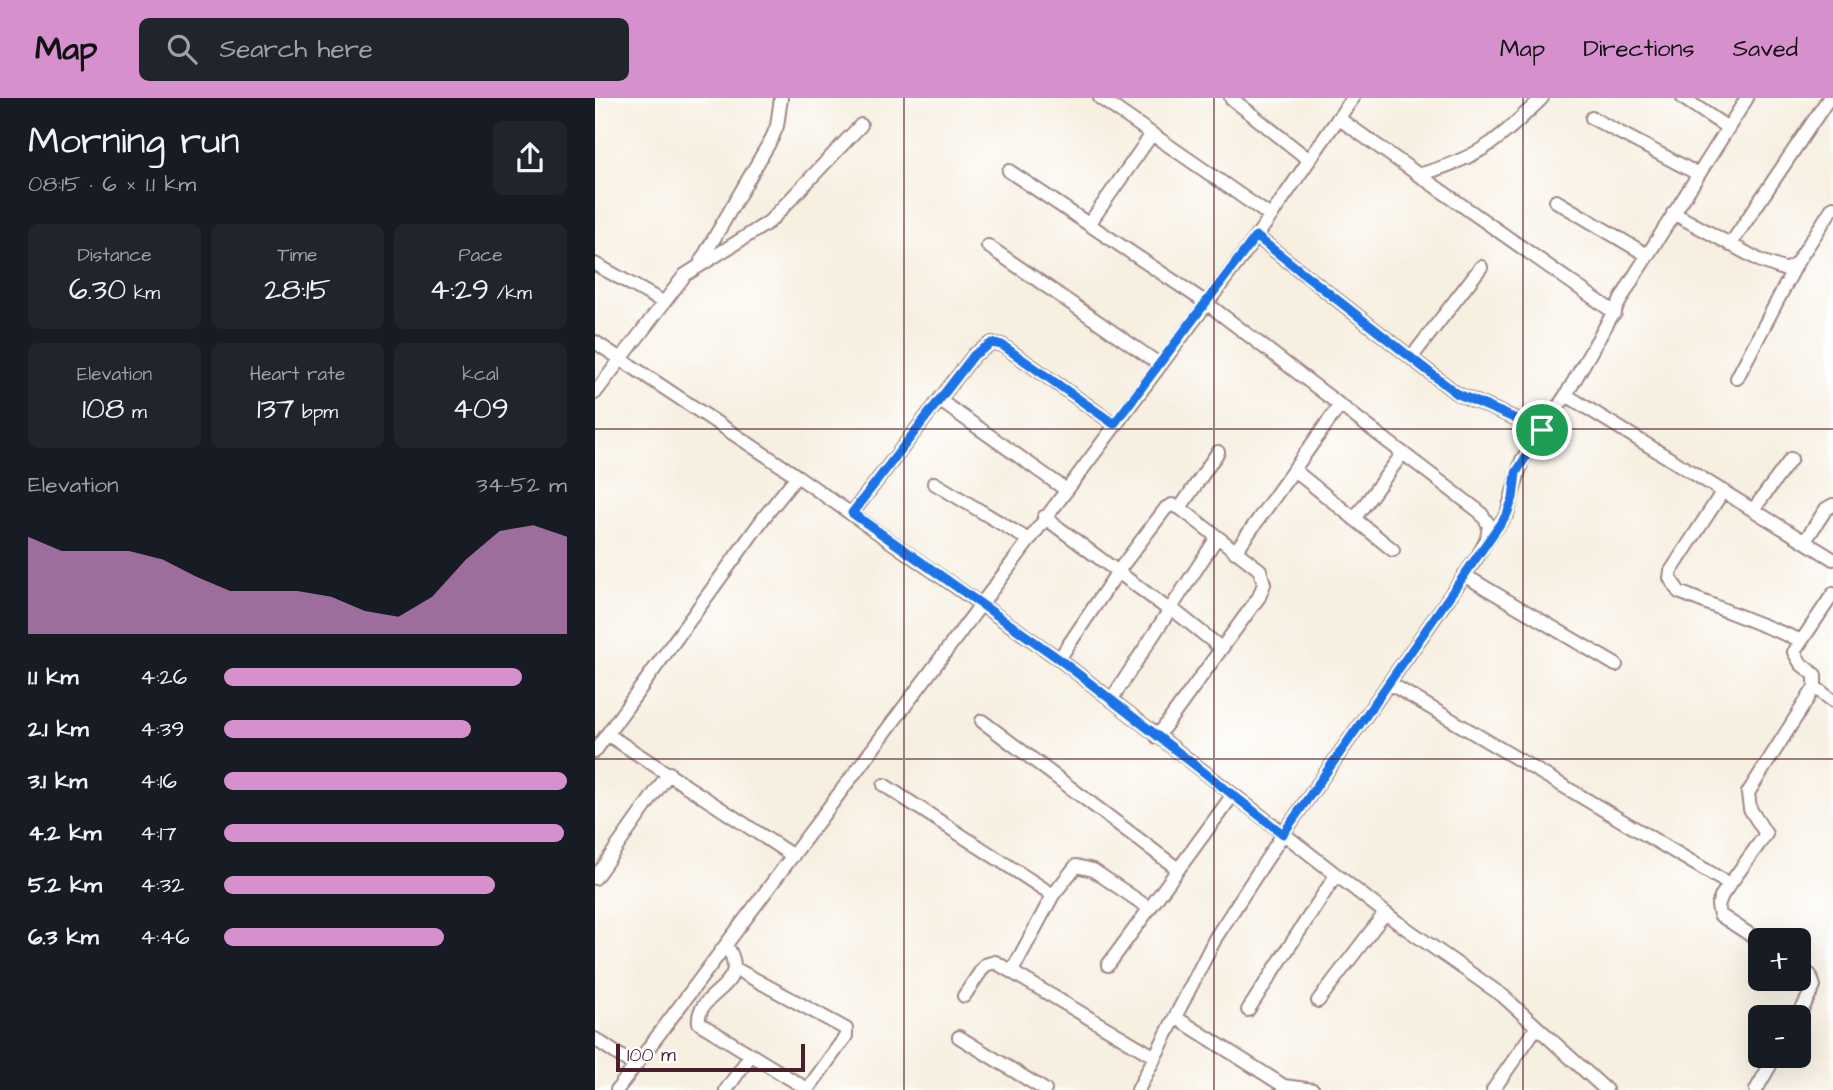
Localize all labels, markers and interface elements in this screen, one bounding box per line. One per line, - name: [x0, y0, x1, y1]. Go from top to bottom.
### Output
- search box: [139, 18, 629, 81]
- text: Map: [35, 26, 97, 72]
- icon: search: [163, 30, 201, 68]
- text: Search here: [219, 31, 373, 67]
- text: Map: [1500, 32, 1545, 66]
- text: Directions: [1583, 32, 1695, 66]
- text: Saved: [1733, 32, 1798, 66]
- text: Morning run: [28, 116, 240, 168]
- button: share: [493, 121, 567, 195]
- text: 08:15 · 6 × 1.1 km: [28, 168, 196, 200]
- text: Distance: [78, 242, 151, 269]
- text: Time: [278, 242, 317, 269]
- text: Pace: [458, 242, 503, 269]
- text: 6.30: [69, 269, 126, 311]
- text: 28:15: [264, 269, 331, 311]
- text: 4:29: [429, 269, 489, 311]
- text: km: [126, 280, 160, 307]
- text: /km: [489, 280, 532, 307]
- text: Elevation: [77, 361, 152, 388]
- text: Heart rate: [250, 361, 345, 388]
- text: kcal: [462, 361, 499, 388]
- text: 108: [82, 388, 124, 430]
- text: 137: [257, 388, 294, 430]
- text: 409: [452, 388, 509, 430]
- text: m: [124, 399, 147, 426]
- text: bpm: [294, 399, 338, 426]
- pin: [1512, 400, 1572, 460]
- icon: arrive: [1523, 411, 1561, 449]
- text: Elevation: [28, 469, 119, 501]
- text: 34–52 m: [476, 469, 567, 501]
- text: 1.1 km: [28, 661, 78, 693]
- text: 4:26: [140, 661, 187, 693]
- text: 2.1 km: [28, 713, 89, 745]
- text: 4:39: [140, 713, 184, 745]
- text: 3.1 km: [28, 765, 87, 797]
- text: 4:16: [140, 765, 177, 797]
- text: 4.2 km: [28, 817, 101, 849]
- text: 4:17: [140, 817, 177, 849]
- text: 5.2 km: [28, 869, 102, 901]
- text: 4:32: [140, 869, 184, 901]
- text: 6.3 km: [28, 921, 99, 953]
- text: 4:46: [140, 921, 190, 953]
- map controls: [1748, 928, 1811, 1068]
- button: +: [1748, 928, 1811, 991]
- button: −: [1748, 1005, 1811, 1068]
- scale bar: [616, 1041, 805, 1073]
- text: 100 m: [627, 1042, 676, 1069]

